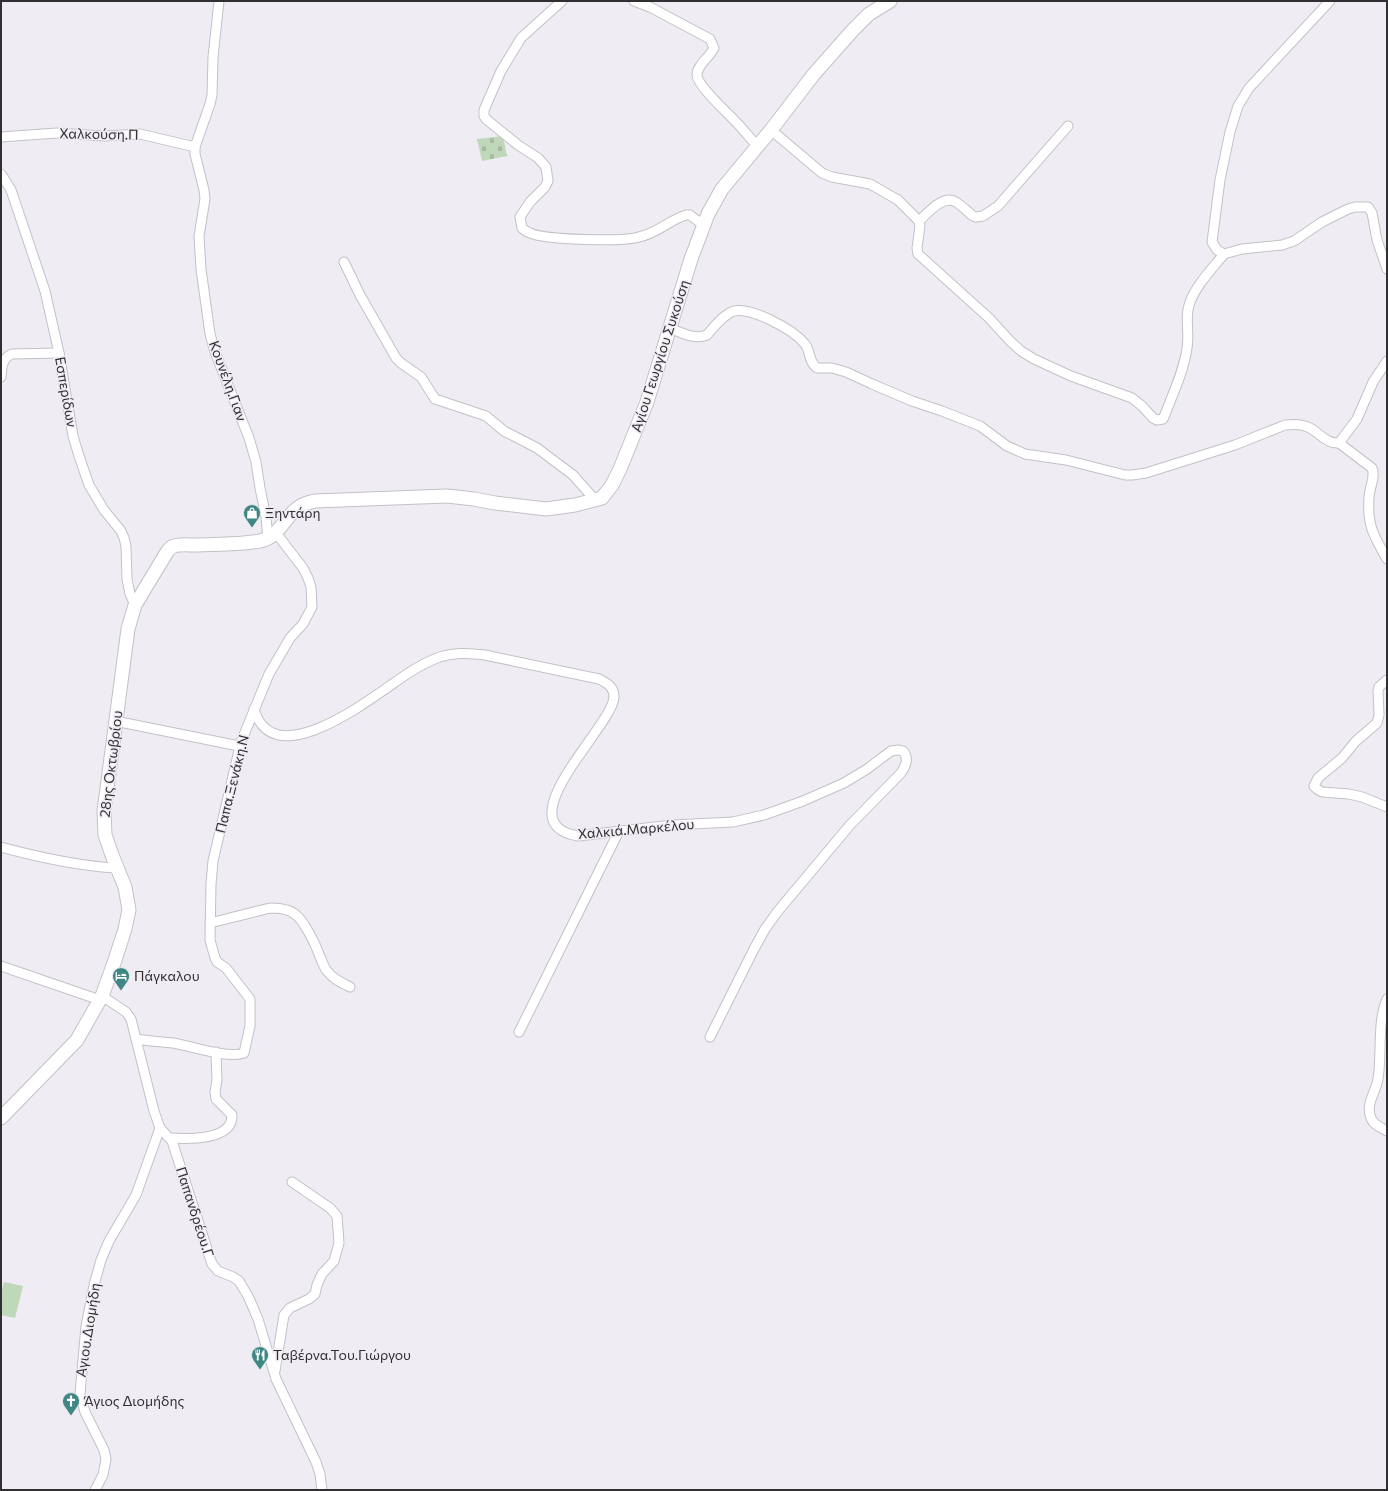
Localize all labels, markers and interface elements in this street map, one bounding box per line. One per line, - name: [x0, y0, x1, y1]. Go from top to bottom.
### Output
- street label: Χαλκούση.Π: [59, 124, 139, 143]
- street label: Αγίου Γεωργίου Συκούση: [627, 277, 692, 434]
- street label: Κουνέλη.Γιαν: [206, 338, 251, 424]
- street label: Εσπερίδων: [52, 355, 81, 429]
- shop icon: Ξηντάρη: [242, 503, 262, 528]
- place label: Ξηντάρη: [265, 504, 321, 521]
- street label: 28ης Οκτωβρίου: [96, 709, 126, 818]
- street label: Παπα.Ξενάκη.Ν: [211, 733, 252, 835]
- street label: Χαλκιά.Μαρκέλου: [577, 815, 695, 842]
- hotel icon: Πάγκαλου: [111, 966, 131, 991]
- place label: Πάγκαλου: [134, 967, 200, 984]
- street label: Παπανδρέου.Γ: [173, 1164, 218, 1259]
- street label: Αγιου.Διομήδη: [72, 1282, 103, 1378]
- restaurant icon: Ταβέρνα.Του.Γιώργου: [250, 1345, 270, 1370]
- place label: Ταβέρνα.Του.Γιώργου: [273, 1346, 411, 1363]
- church icon: Άγιος Διομήδης: [61, 1391, 81, 1416]
- place label: Άγιος Διομήδης: [83, 1392, 184, 1409]

